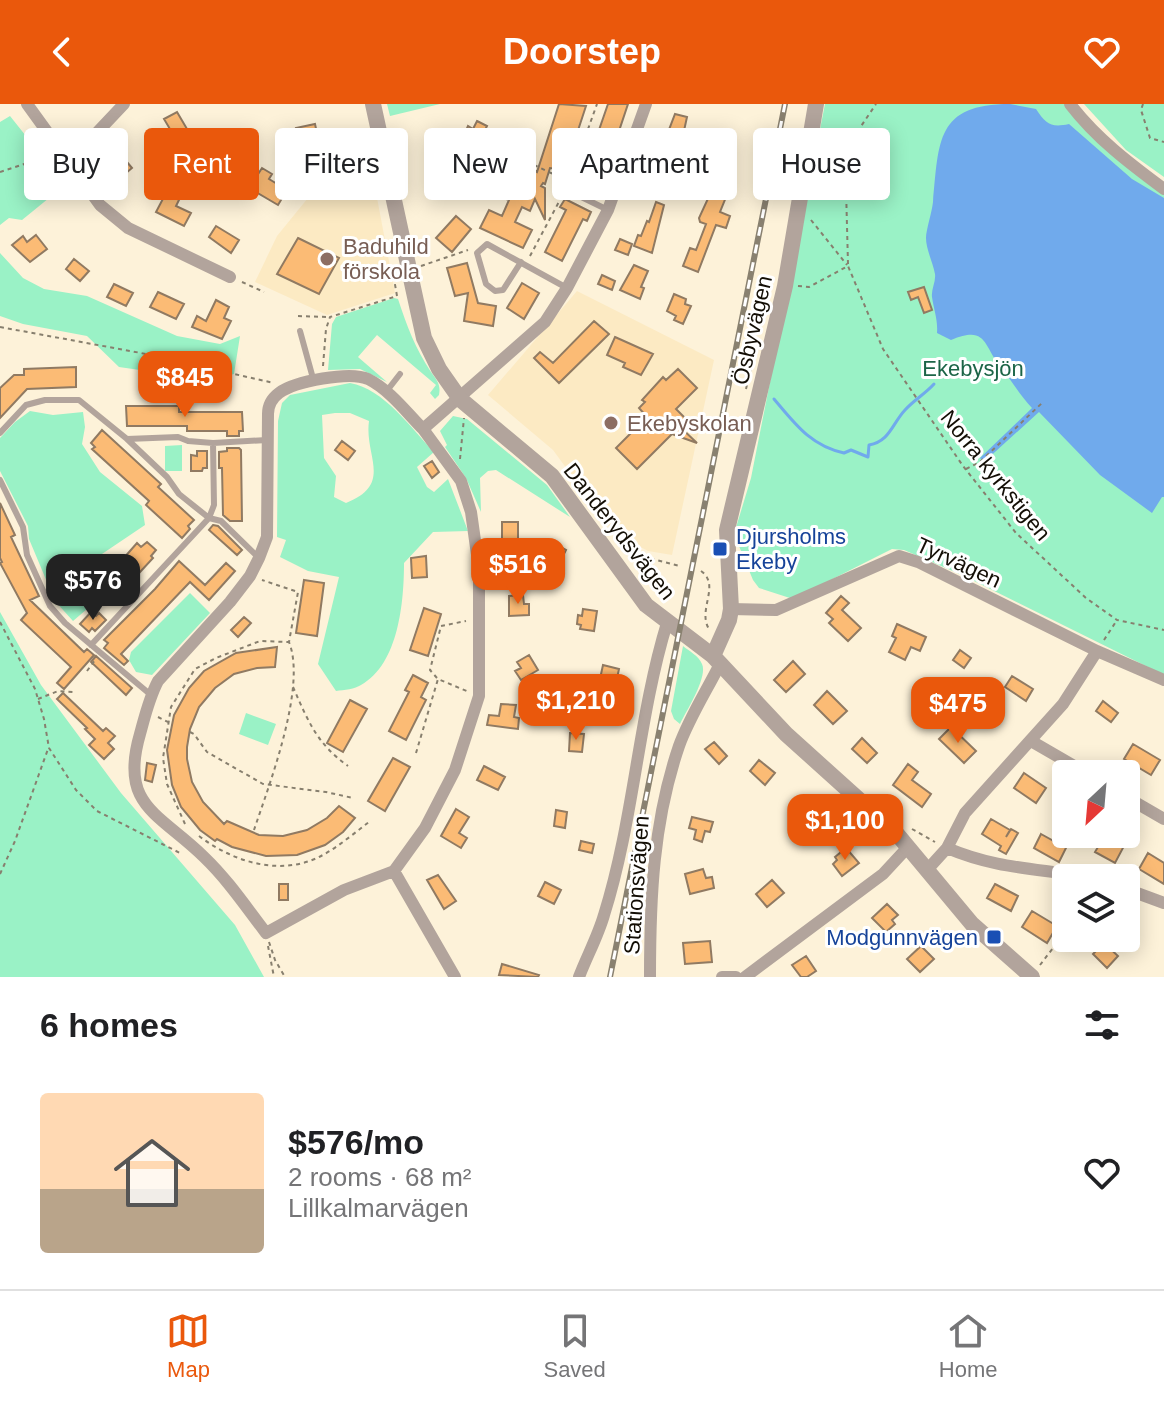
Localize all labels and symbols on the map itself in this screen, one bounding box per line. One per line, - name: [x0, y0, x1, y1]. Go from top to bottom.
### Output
- place label: Baduhild förskola: [343, 234, 429, 284]
- marker: Baduhild förskola: [318, 250, 336, 268]
- street label: Ösbyvägen: [728, 273, 777, 387]
- pin: $845: [138, 351, 232, 419]
- park label: Ekebysjön: [922, 356, 1024, 381]
- street label: Norra kyrkstigen: [936, 405, 1056, 545]
- place label: Ekebyskolan: [627, 411, 752, 436]
- marker: Ekebyskolan: [602, 414, 620, 432]
- street label: Danderydsvägen: [559, 458, 681, 605]
- place label: Djursholms Ekeby: [736, 524, 846, 574]
- street label: Tyrvägen: [912, 532, 1005, 593]
- pin: $516: [471, 538, 565, 606]
- marker: Djursholms Ekeby: [711, 540, 729, 558]
- pin: $576: [46, 554, 140, 622]
- pin: $1,210: [511, 674, 641, 742]
- pin: $475: [911, 677, 1005, 745]
- north arrow: [1052, 760, 1140, 848]
- pin: $1,100: [780, 794, 910, 862]
- street label: Stationsvägen: [619, 815, 654, 955]
- place label: Modgunnvägen: [826, 925, 978, 950]
- marker: Modgunnvägen: [985, 928, 1003, 946]

